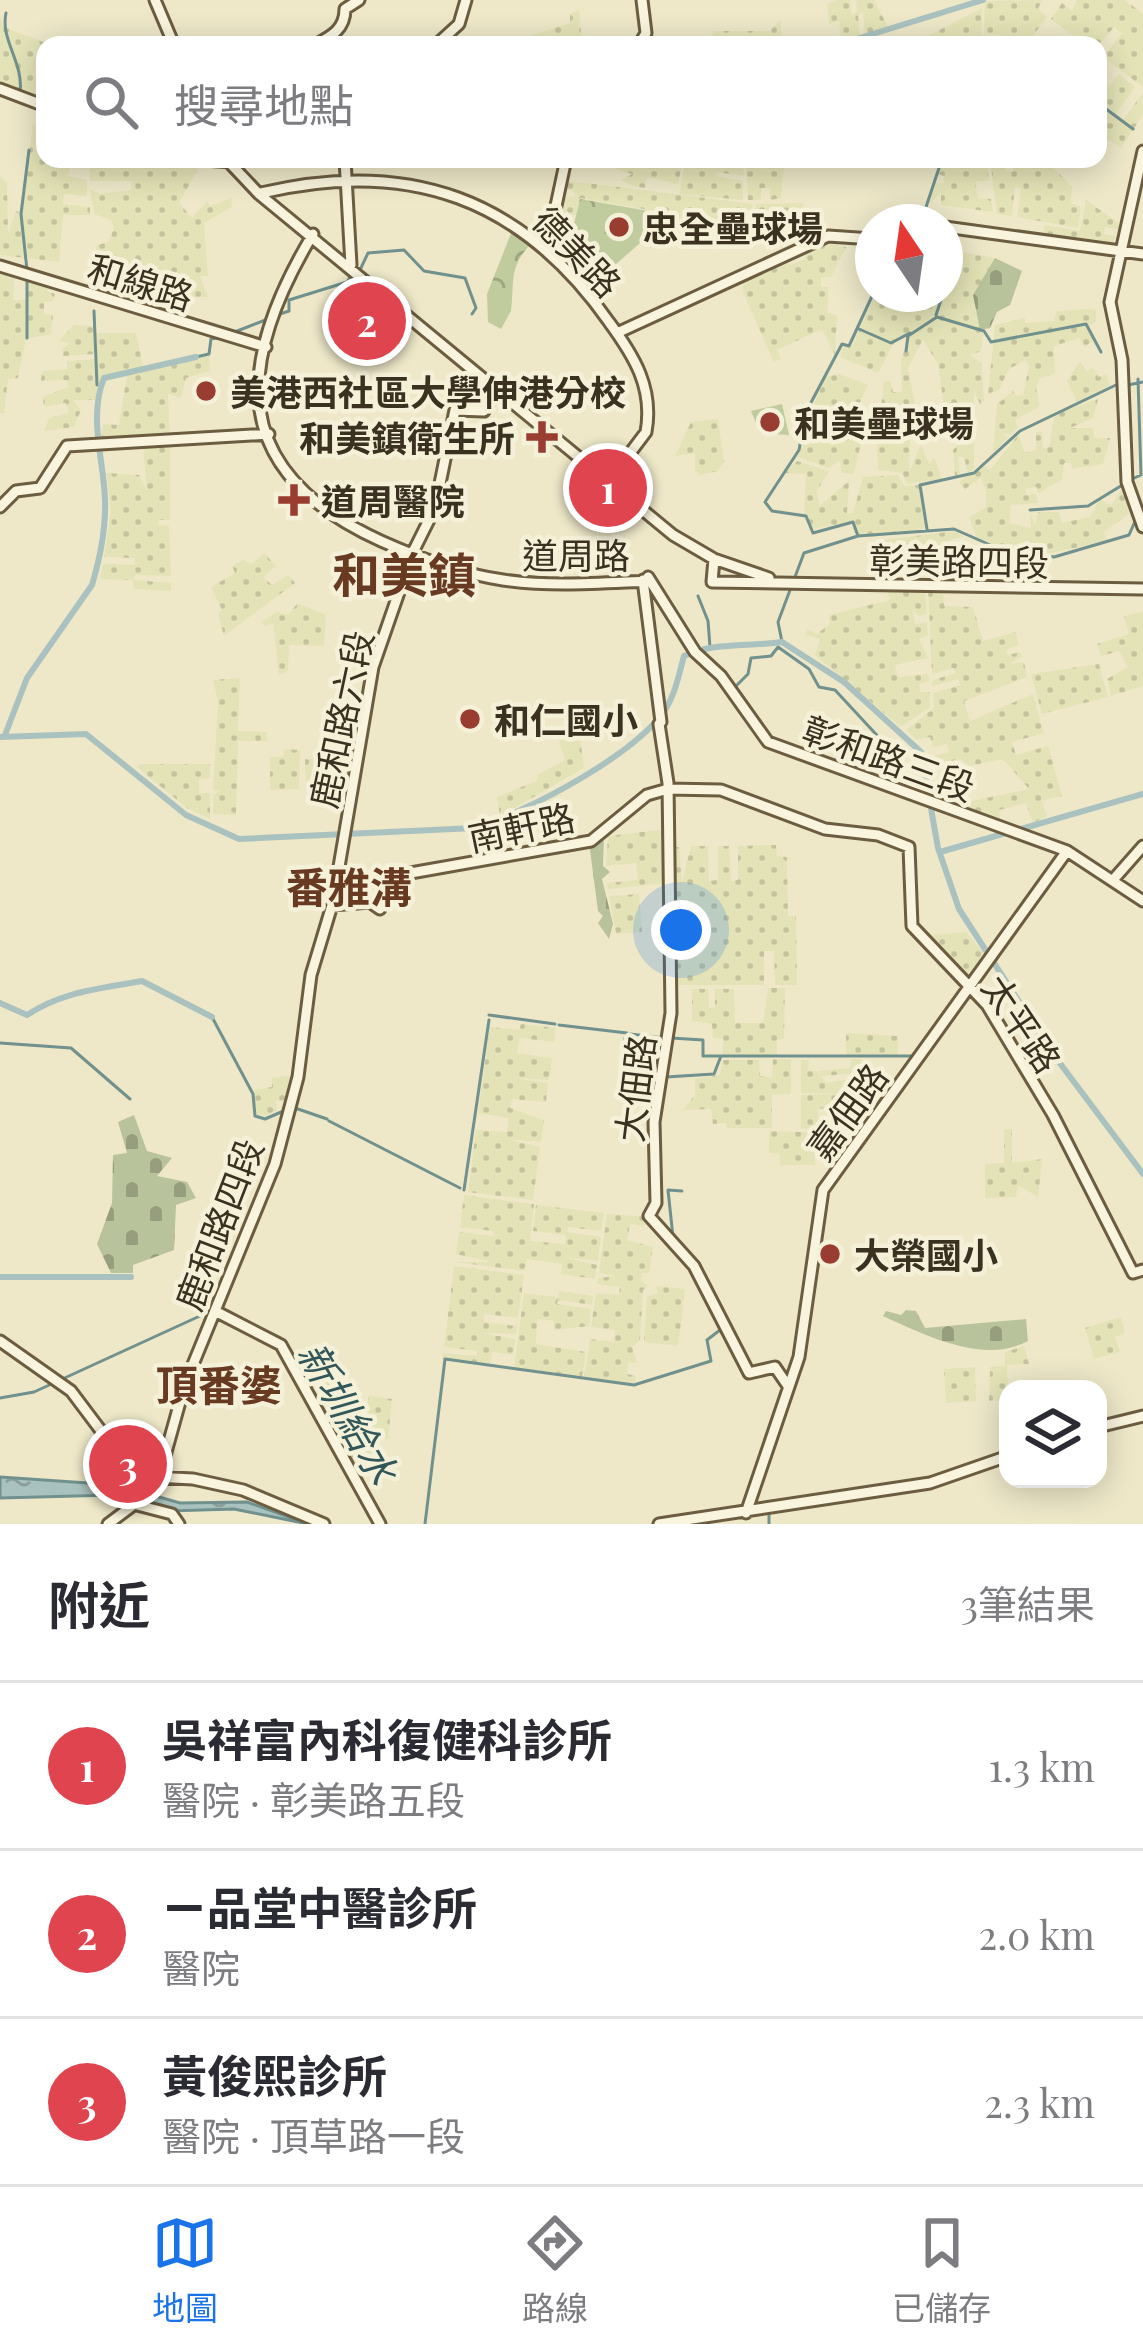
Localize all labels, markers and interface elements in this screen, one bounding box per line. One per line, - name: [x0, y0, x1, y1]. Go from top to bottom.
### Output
- search box: [36, 36, 1107, 168]
- icon: search: [78, 69, 144, 135]
- text: 搜尋地點: [174, 73, 354, 133]
- street label: 德美路: [523, 195, 633, 307]
- place label: 忠全壘球場: [643, 203, 823, 251]
- north arrow: [855, 204, 963, 312]
- marker: 忠全壘球場: [606, 214, 632, 240]
- street label: 和線路: [82, 242, 200, 320]
- pin: 2: [328, 276, 406, 366]
- place label: 美港西社區大學伸港分校: [230, 367, 626, 415]
- marker: 美港西社區大學伸港分校: [193, 378, 219, 404]
- place label: 和美壘球場: [794, 398, 974, 446]
- marker: 和美壘球場: [757, 409, 783, 435]
- place label: 和美鎮衛生所: [299, 413, 515, 461]
- marker: 和美鎮衛生所: [526, 421, 558, 453]
- pin: 1: [569, 443, 647, 533]
- place label: 道周醫院: [321, 476, 465, 524]
- marker: 道周醫院: [278, 484, 310, 516]
- street label: 道周路: [522, 530, 630, 578]
- street label: 彰美路四段: [869, 534, 1049, 586]
- district label: 和美鎮: [332, 541, 476, 605]
- street label: 鹿和路六段: [298, 626, 382, 812]
- place label: 和仁國小: [494, 695, 638, 743]
- street label: 彰和路三段: [796, 704, 982, 810]
- marker: 和仁國小: [457, 706, 483, 732]
- street label: 南軒路: [463, 791, 579, 861]
- district label: 番雅溝: [286, 858, 412, 914]
- your location: [651, 900, 711, 960]
- street label: 太平路: [973, 965, 1073, 1081]
- street label: 大佃路: [604, 1031, 664, 1145]
- street label: 嘉佃路: [795, 1053, 897, 1169]
- street label: 鹿和路四段: [163, 1131, 273, 1317]
- place label: 大榮國小: [854, 1230, 998, 1278]
- marker: 大榮國小: [817, 1241, 843, 1267]
- water label: 新圳給水: [287, 1331, 412, 1494]
- district label: 頂番婆: [156, 1356, 282, 1412]
- map controls: [999, 1380, 1107, 1488]
- button: layers: [999, 1380, 1107, 1488]
- pin: 3: [89, 1419, 167, 1509]
- text: 附近: [48, 1569, 150, 1637]
- text: 3筆結果: [960, 1577, 1095, 1629]
- text: 吳祥富內科復健科診所: [162, 1708, 612, 1768]
- text: 1: [80, 1740, 94, 1792]
- text: 1.3 km: [989, 1740, 1095, 1792]
- text: 醫院 · 彰美路五段: [162, 1773, 465, 1825]
- text: ㄧ品堂中醫診所: [162, 1876, 477, 1936]
- text: 2: [77, 1908, 97, 1960]
- text: 2.0 km: [978, 1908, 1095, 1960]
- text: 醫院: [162, 1941, 240, 1993]
- text: 黃俊熙診所: [162, 2044, 387, 2104]
- text: 3: [77, 2076, 97, 2128]
- text: 2.3 km: [984, 2076, 1095, 2128]
- text: 醫院 · 頂草路一段: [162, 2109, 465, 2161]
- tab: 地圖: [152, 2210, 218, 2330]
- tab: 路線: [522, 2210, 588, 2330]
- tab: 已儲存: [892, 2210, 991, 2330]

